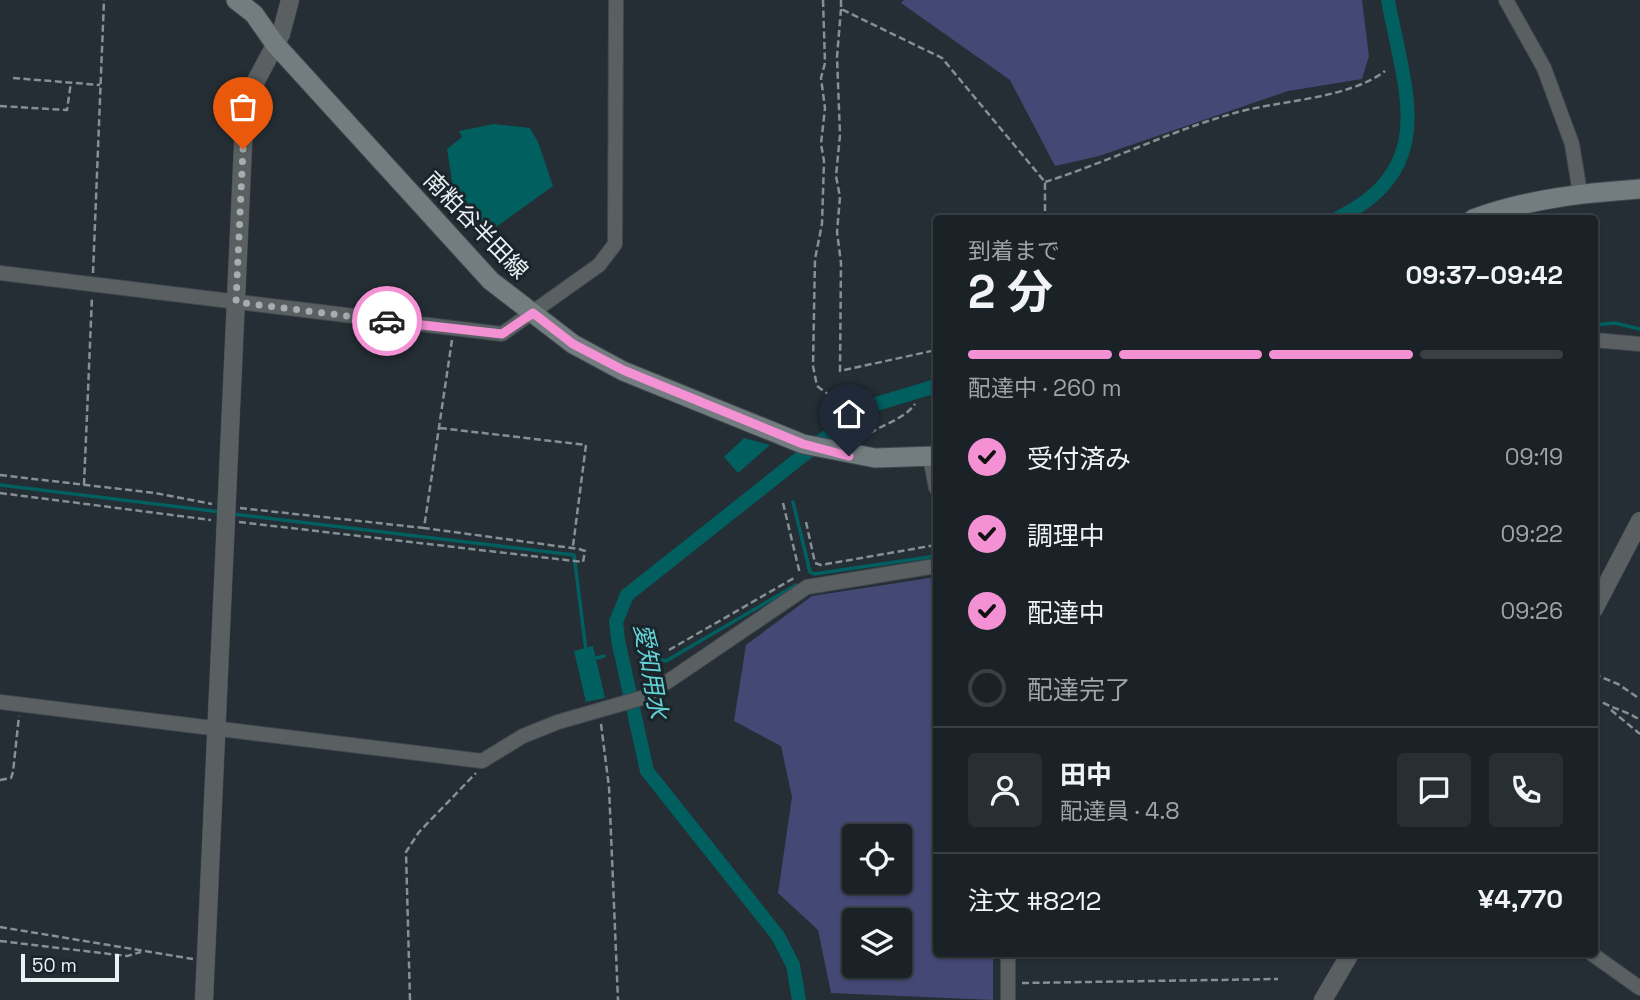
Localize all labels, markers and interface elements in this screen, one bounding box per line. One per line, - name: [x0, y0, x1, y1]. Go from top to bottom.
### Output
- pin: [213, 77, 273, 149]
- icon: bag: [224, 88, 262, 126]
- street label: 南粕谷半田線: [417, 165, 535, 285]
- text: 到着まで: [968, 236, 1060, 266]
- text: 09:37–09:42: [1405, 258, 1563, 292]
- text: 2 分: [968, 263, 1053, 321]
- courier: [352, 286, 422, 356]
- icon: car: [368, 302, 406, 340]
- text: 配達中 · 260 m: [968, 373, 1122, 403]
- pin: [819, 384, 879, 456]
- icon: home: [830, 395, 868, 433]
- icon: check: [968, 438, 1006, 476]
- text: 受付済み: [1027, 442, 1131, 476]
- text: 09:19: [1505, 442, 1563, 472]
- icon: check: [968, 515, 1006, 553]
- text: 調理中: [1027, 519, 1105, 553]
- text: 09:22: [1501, 519, 1563, 549]
- icon: check: [968, 592, 1006, 630]
- text: 配達中: [1027, 596, 1105, 630]
- text: 09:26: [1500, 596, 1563, 626]
- water label: 愛知用水: [627, 621, 675, 724]
- text: 配達完了: [1027, 673, 1131, 707]
- button: person: [968, 753, 1042, 827]
- button: chat: [1397, 753, 1471, 827]
- button: phone: [1489, 753, 1563, 827]
- text: 田中: [1060, 758, 1112, 792]
- text: 配達員 · 4.8: [1060, 796, 1180, 826]
- map controls: [842, 824, 912, 978]
- button: locate: [842, 824, 912, 894]
- text: ¥4,770: [1478, 882, 1563, 916]
- text: 注文 #8212: [968, 884, 1101, 918]
- button: layers: [842, 908, 912, 978]
- scale bar: [21, 951, 119, 983]
- text: 50 m: [32, 953, 77, 978]

